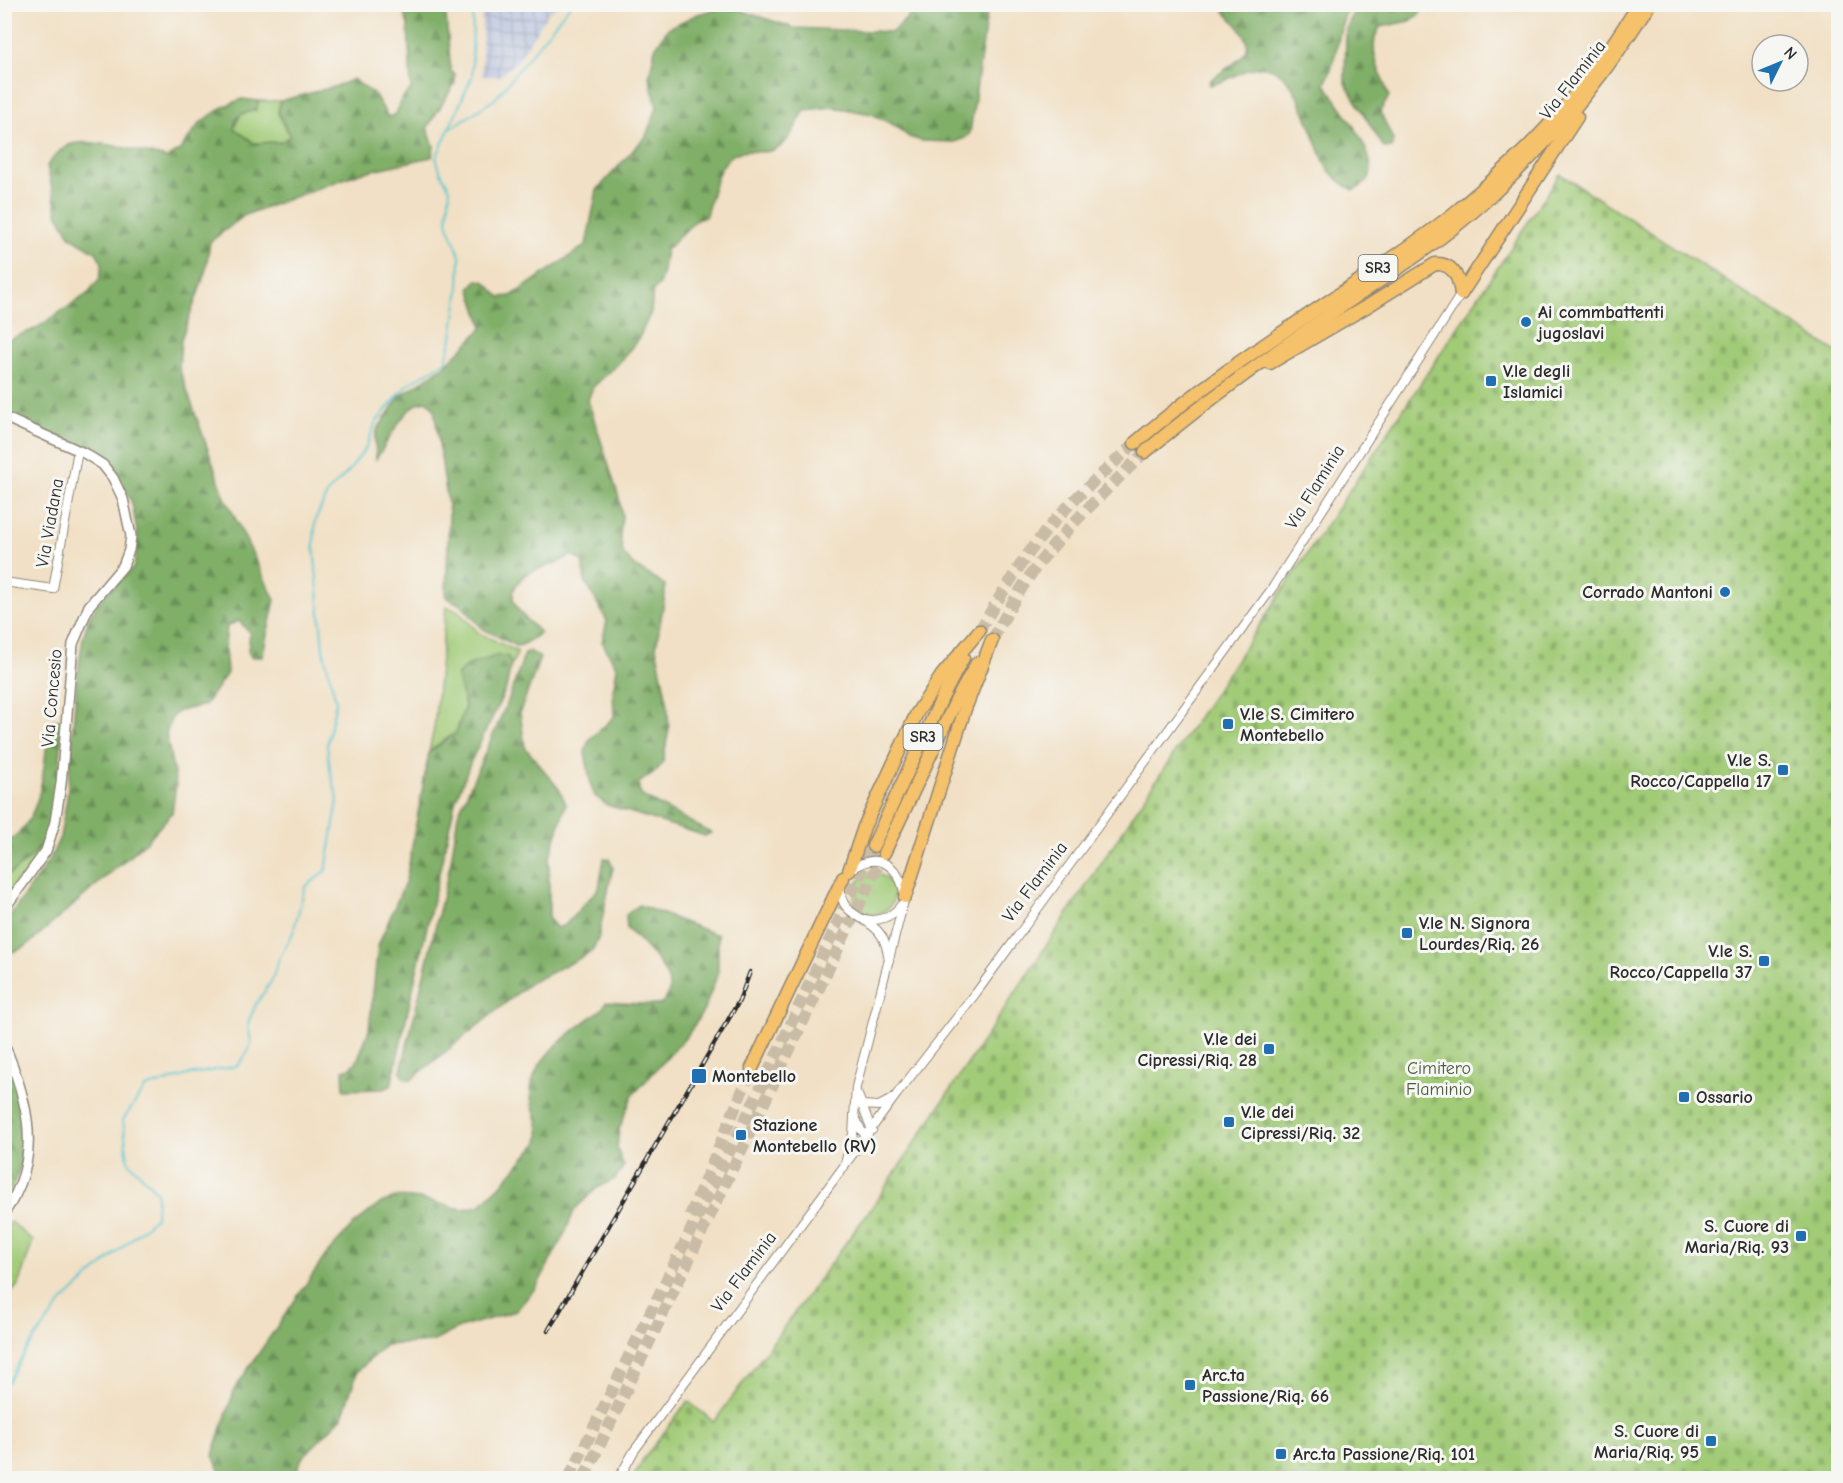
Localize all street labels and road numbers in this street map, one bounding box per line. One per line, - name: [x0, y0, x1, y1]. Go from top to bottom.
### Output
- street label: Via Flaminia: [1535, 36, 1611, 124]
- road number: SR3: [1358, 255, 1398, 281]
- street label: Via Flaminia: [1281, 441, 1349, 533]
- street label: Via Viadana: [32, 477, 68, 569]
- street label: Via Concesio: [37, 648, 67, 748]
- road number: SR3: [904, 724, 942, 750]
- street label: Via Flaminia: [998, 838, 1072, 926]
- street label: Via Flaminia: [707, 1228, 781, 1316]

